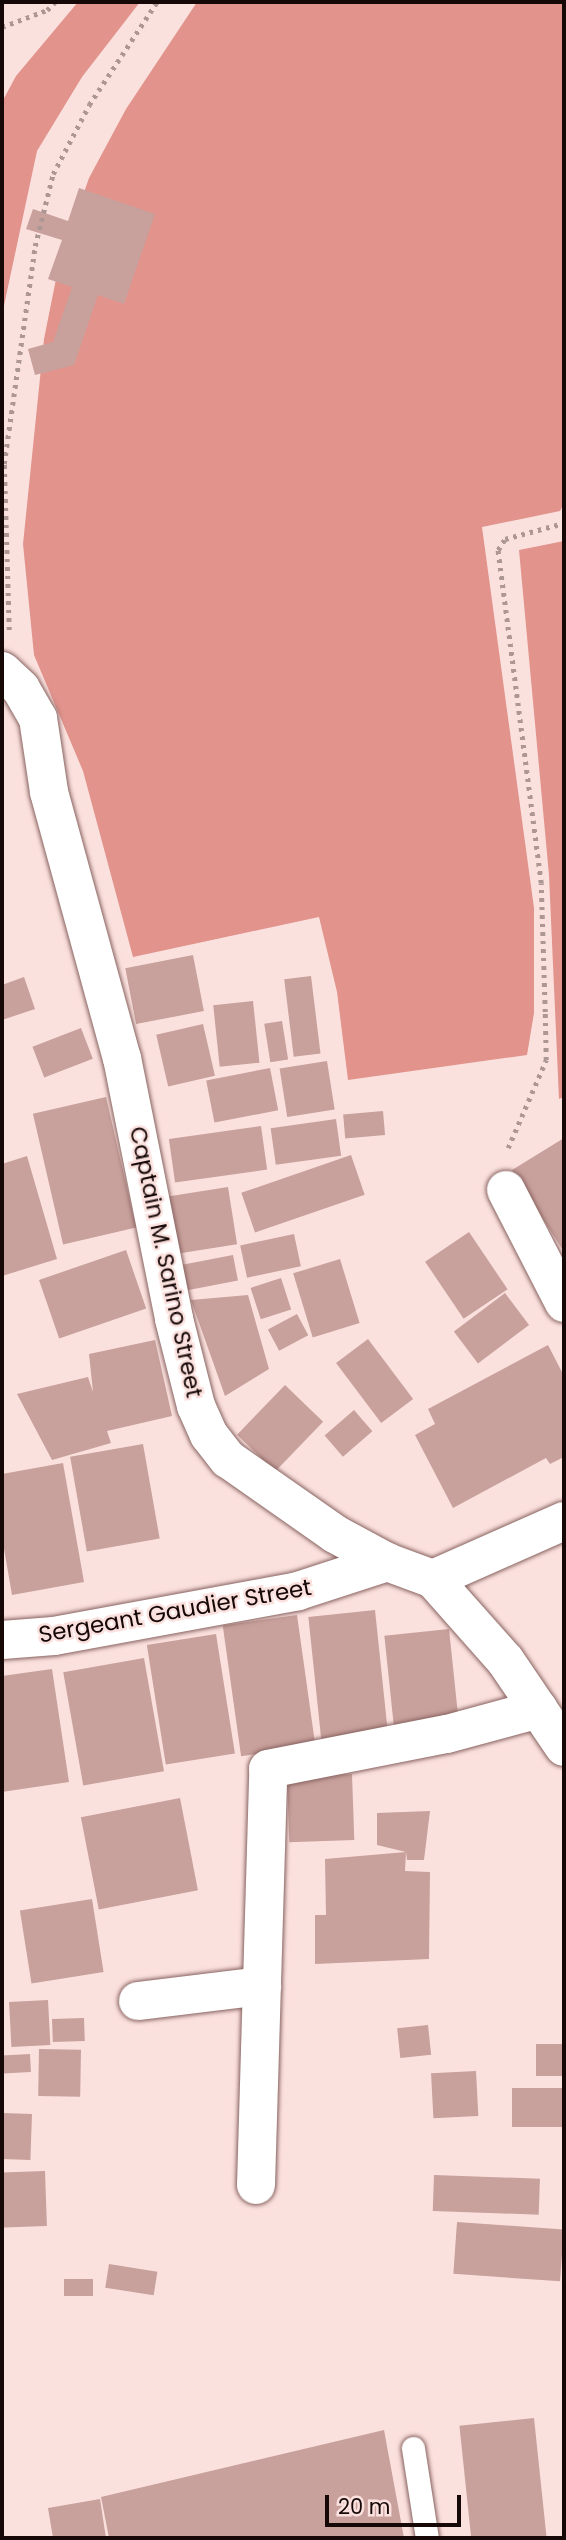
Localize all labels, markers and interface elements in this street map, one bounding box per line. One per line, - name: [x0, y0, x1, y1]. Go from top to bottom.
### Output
- street label: Captain M. Sarino Street: [124, 1124, 208, 1400]
- street label: Sergeant Gaudier Street: [36, 1573, 314, 1649]
- scale bar: [328, 2480, 464, 2524]
- text: 20 m: [338, 2492, 391, 2521]

